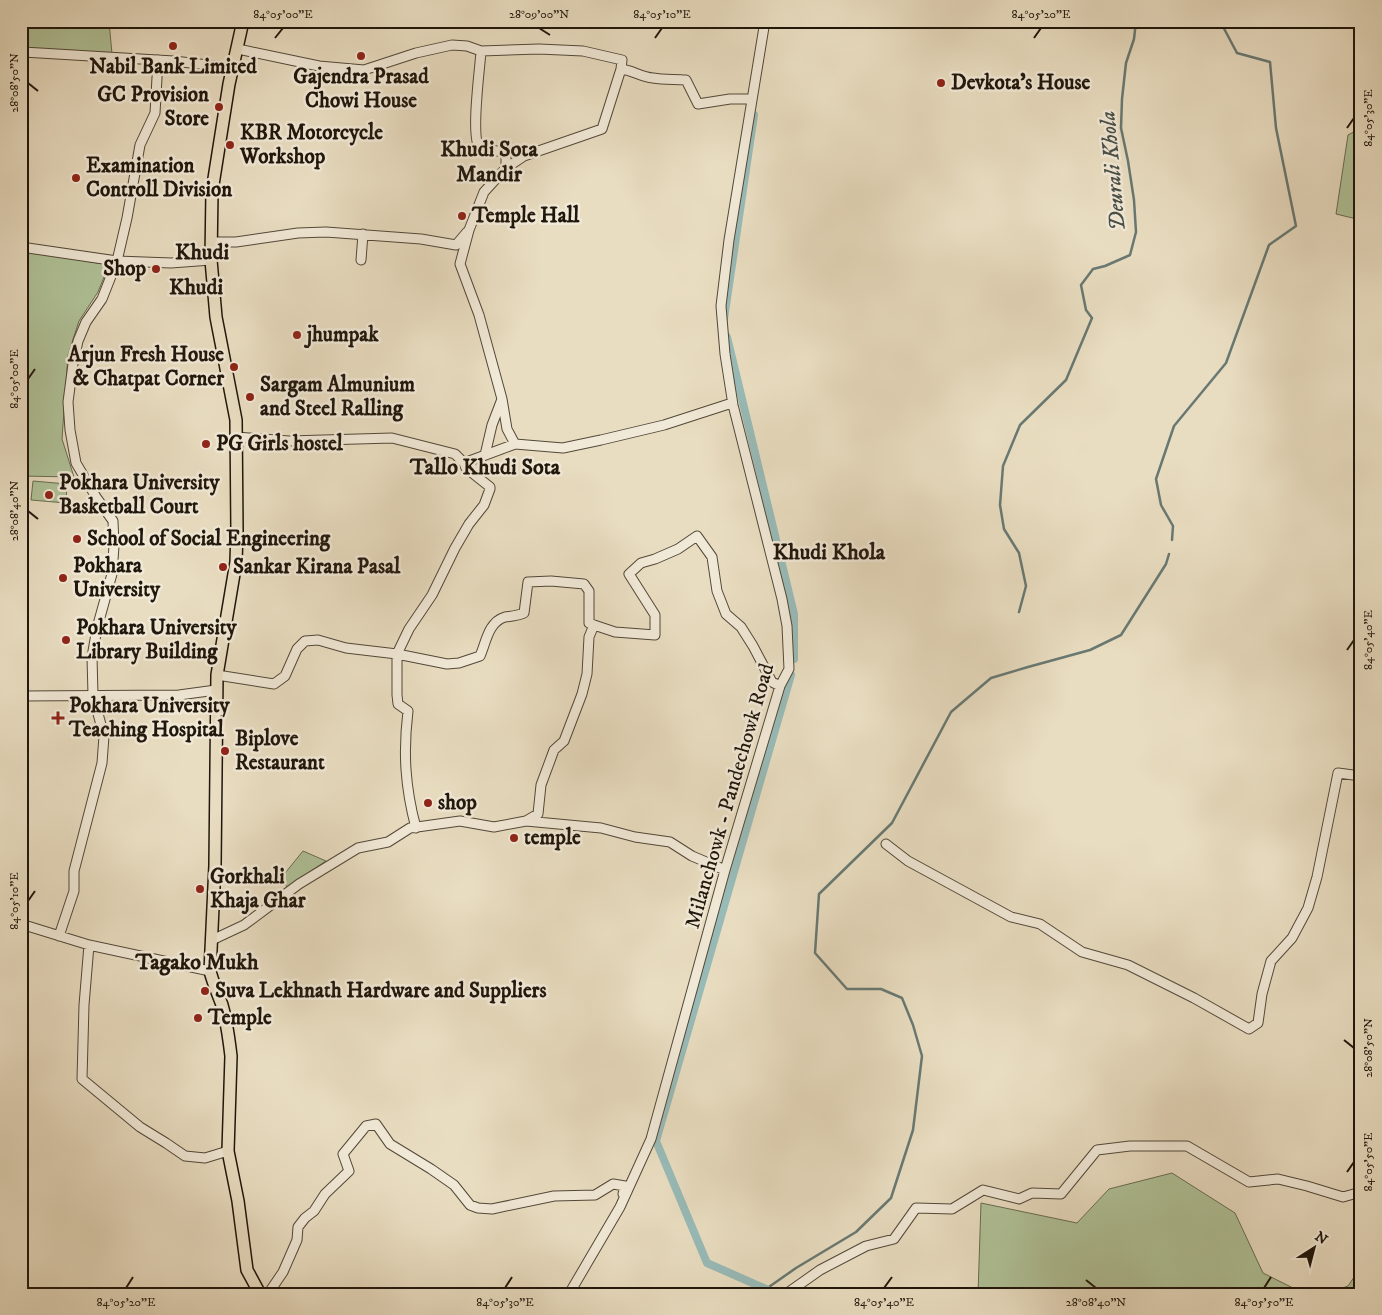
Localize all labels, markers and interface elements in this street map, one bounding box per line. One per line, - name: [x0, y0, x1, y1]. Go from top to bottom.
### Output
- text: 84°05'00"E: [253, 7, 313, 22]
- text: 28°09'00"N: [509, 7, 569, 22]
- text: 84°05'10"E: [633, 7, 691, 22]
- text: 84°05'20"E: [1011, 7, 1071, 22]
- marker: Nabil Bank Limited: [167, 40, 179, 52]
- marker: Gajendra Prasad Chowi House: [355, 50, 367, 62]
- text: 28°08'50"N: [7, 53, 22, 113]
- place label: Nabil Bank Limited: [89, 54, 257, 80]
- place label: Gajendra Prasad Chowi House: [293, 64, 429, 114]
- place label: Devkota's House: [951, 70, 1090, 96]
- marker: Devkota's House: [935, 77, 947, 89]
- place label: GC Provision Store: [97, 82, 210, 132]
- text: 84°05'30"E: [1361, 89, 1376, 147]
- marker: GC Provision Store: [213, 101, 225, 113]
- water label: Deurali Khola: [1094, 110, 1132, 232]
- place label: KBR Motorcycle Workshop: [239, 120, 383, 170]
- district label: Khudi Sota Mandir: [440, 136, 538, 188]
- marker: KBR Motorcycle Workshop: [224, 139, 236, 151]
- place label: Examination Controll Division: [86, 153, 233, 203]
- marker: Examination Controll Division: [70, 172, 82, 184]
- place label: Temple Hall: [471, 203, 580, 229]
- marker: Temple Hall: [456, 210, 468, 222]
- district label: Khudi: [175, 239, 229, 266]
- place label: Shop: [103, 256, 146, 282]
- marker: Shop: [150, 263, 162, 275]
- district label: Khudi: [169, 274, 223, 301]
- place label: jhumpak: [303, 322, 379, 349]
- marker: jhumpak: [291, 329, 303, 341]
- place label: Arjun Fresh House & Chatpat Corner: [67, 342, 225, 392]
- text: 84°05'00"E: [7, 349, 22, 409]
- marker: Arjun Fresh House & Chatpat Corner: [228, 361, 240, 373]
- place label: Sargam Almunium and Steel Ralling: [260, 372, 415, 422]
- marker: Sargam Almunium and Steel Ralling: [244, 391, 256, 403]
- place label: PG Girls hostel: [216, 431, 344, 457]
- marker: PG Girls hostel: [200, 438, 212, 450]
- district label: Tallo Khudi Sota: [409, 454, 561, 481]
- place label: Pokhara University Basketball Court: [59, 470, 220, 520]
- text: 28°08'40"N: [7, 481, 22, 541]
- marker: Pokhara University Basketball Court: [43, 489, 55, 501]
- place label: School of Social Engineering: [87, 526, 331, 552]
- marker: School of Social Engineering: [71, 533, 83, 545]
- district label: Khudi Khola: [773, 539, 886, 566]
- place label: Pokhara University: [73, 553, 161, 603]
- place label: Sankar Kirana Pasal: [233, 554, 401, 580]
- marker: Sankar Kirana Pasal: [217, 561, 229, 573]
- marker: Pokhara University: [57, 572, 69, 584]
- text: 84°05'40"E: [1361, 609, 1376, 670]
- place label: Pokhara University Library Building: [76, 615, 237, 665]
- marker: Pokhara University Library Building: [60, 634, 72, 646]
- street label: Milanchowk - Pandechowk Road: [680, 660, 781, 932]
- place label: Pokhara University Teaching Hospital: [68, 693, 230, 743]
- marker: Pokhara University Teaching Hospital: [51, 711, 65, 725]
- place label: Biplove Restaurant: [235, 726, 325, 776]
- marker: Biplove Restaurant: [219, 745, 231, 757]
- place label: shop: [438, 790, 477, 816]
- marker: shop: [422, 797, 434, 809]
- place label: temple: [524, 825, 581, 851]
- marker: temple: [508, 832, 520, 844]
- place label: Gorkhali Khaja Ghar: [210, 864, 307, 915]
- text: 84°05'10"E: [7, 872, 22, 930]
- marker: Gorkhali Khaja Ghar: [194, 883, 206, 895]
- district label: Tagako Mukh: [134, 949, 259, 976]
- place label: Suva Lekhnath Hardware and Suppliers: [215, 978, 546, 1004]
- marker: Suva Lekhnath Hardware and Suppliers: [199, 985, 211, 997]
- place label: Temple: [207, 1005, 272, 1031]
- marker: Temple: [192, 1012, 204, 1024]
- text: 28°08'50"N: [1361, 1018, 1376, 1078]
- text: 84°05'50"E: [1361, 1132, 1376, 1192]
- north arrow: [1290, 1222, 1340, 1272]
- text: N: [1311, 1228, 1331, 1249]
- text: 84°05'20"E: [96, 1295, 156, 1310]
- text: 84°05'30"E: [476, 1295, 534, 1310]
- text: 84°05'40"E: [854, 1295, 915, 1310]
- text: 28°08'40"N: [1066, 1295, 1126, 1310]
- text: 84°05'50"E: [1234, 1295, 1294, 1310]

